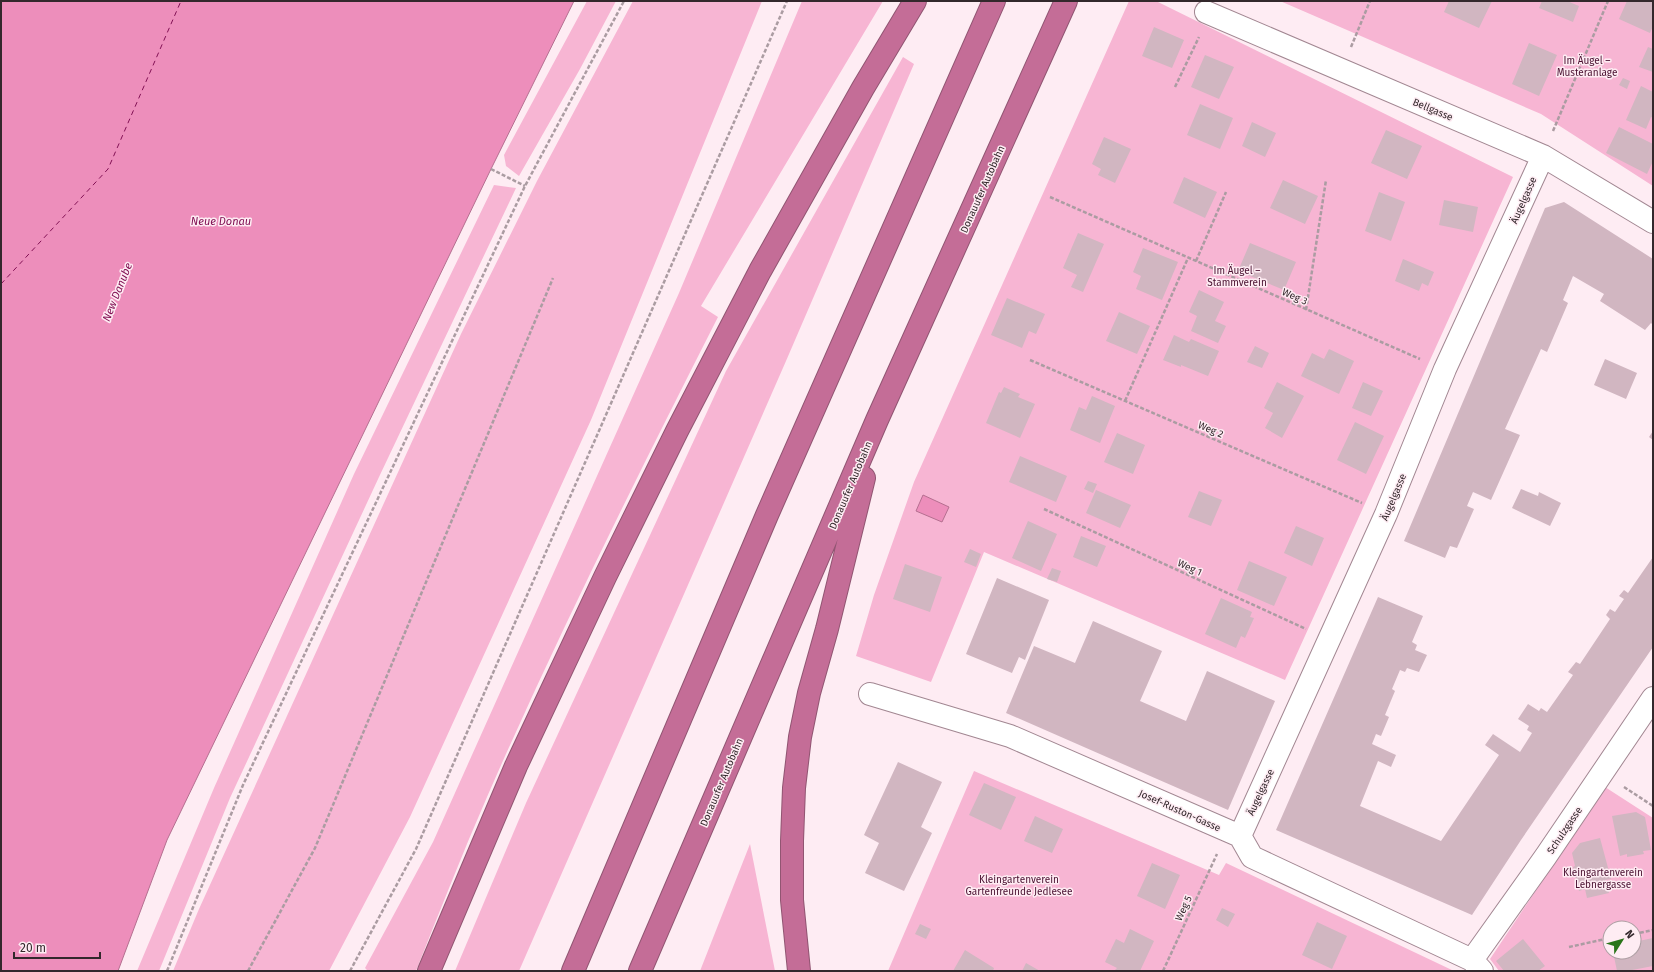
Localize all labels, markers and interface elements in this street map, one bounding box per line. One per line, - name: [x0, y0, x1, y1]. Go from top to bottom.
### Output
- park label: Im Äugel – Musteranlage: [1557, 53, 1617, 79]
- street label: Bellgasse: [1411, 96, 1454, 124]
- street label: Donauufer Autobahn: [958, 144, 1008, 235]
- street label: Äugelgasse: [1506, 174, 1540, 226]
- water label: Neue Donau: [191, 215, 251, 228]
- water label: New Danube: [100, 261, 135, 323]
- park label: Im Äugel – Stammverein: [1207, 263, 1267, 289]
- street label: Weg 3: [1280, 286, 1309, 308]
- street label: Weg 2: [1196, 419, 1225, 441]
- street label: Donauufer Autobahn: [827, 440, 875, 531]
- street label: Äugelgasse: [1377, 471, 1409, 523]
- street label: Weg 1: [1175, 557, 1204, 579]
- street label: Donauufer Autobahn: [698, 737, 746, 828]
- street label: Äugelgasse: [1243, 766, 1277, 818]
- street label: Josef-Ruston-Gasse: [1137, 787, 1222, 834]
- street label: Schulzgasse: [1545, 805, 1585, 856]
- park label: Kleingartenverein Lebnergasse: [1563, 867, 1643, 891]
- park label: Kleingartenverein Gartenfreunde Jedlesee: [966, 874, 1072, 898]
- street label: Weg 5: [1173, 894, 1195, 923]
- north arrow: [1602, 920, 1642, 960]
- text: N: [1622, 927, 1637, 941]
- scale bar: [14, 934, 100, 960]
- text: 20 m: [20, 941, 46, 955]

